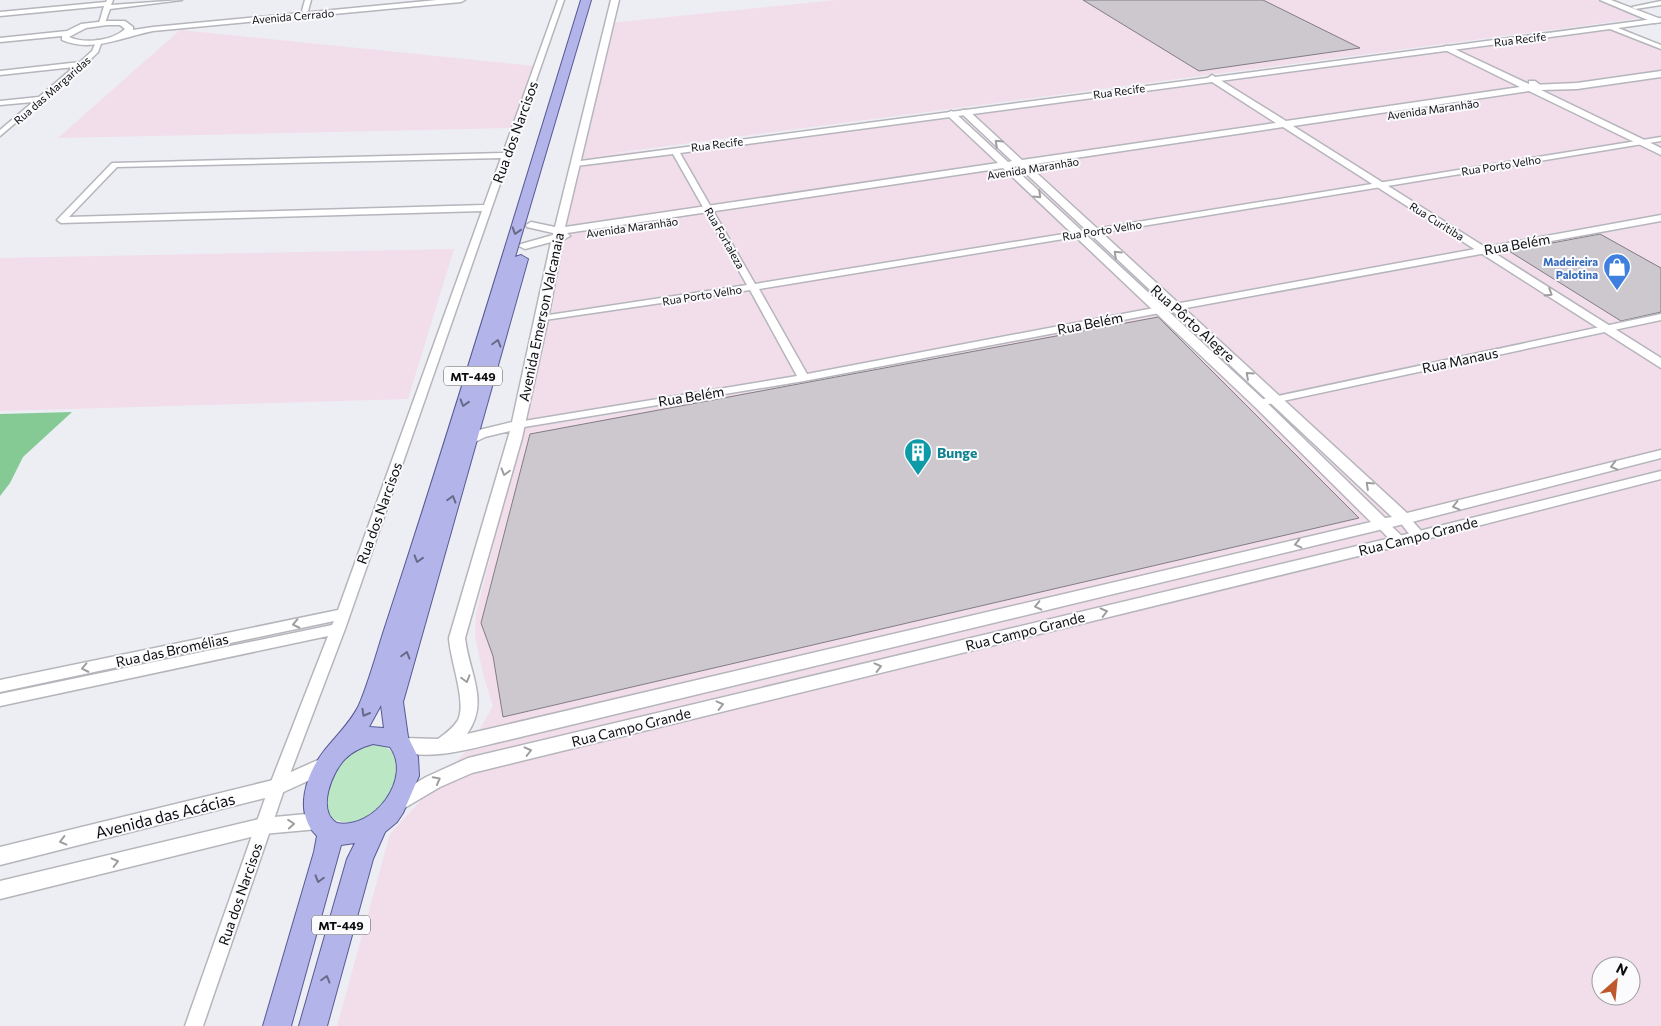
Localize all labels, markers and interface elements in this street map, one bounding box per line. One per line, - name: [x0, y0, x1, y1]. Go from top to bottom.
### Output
- street label: Avenida Cerrado: [251, 6, 335, 26]
- street label: Rua Recife: [1493, 29, 1547, 49]
- street label: Rua das Margaridas: [11, 53, 93, 127]
- street label: Rua dos Narcisos: [489, 79, 541, 185]
- street label: Rua Recife: [1092, 81, 1146, 101]
- street label: Avenida Maranhão: [1386, 96, 1480, 122]
- street label: Rua Recife: [690, 134, 744, 154]
- one-way arrow: [994, 140, 1003, 149]
- street label: Rua Porto Velho: [1460, 152, 1542, 178]
- street label: Avenida Maranhão: [986, 154, 1080, 182]
- one-way arrow: [1032, 189, 1041, 198]
- street label: Rua Curitiba: [1407, 199, 1467, 243]
- street label: Rua Fortaleza: [702, 205, 748, 271]
- street label: Avenida Maranhão: [585, 214, 679, 240]
- street label: Rua Porto Velho: [1061, 217, 1143, 243]
- one-way arrow: [512, 226, 522, 235]
- street label: Rua Belém: [1483, 230, 1551, 258]
- street label: Avenida Emerson Valcanaia: [515, 231, 567, 403]
- one-way arrow: [1113, 251, 1122, 260]
- shop icon: Madeireira Palotina: [1602, 252, 1632, 291]
- place label: Madeireira Palotina: [1543, 255, 1598, 281]
- street label: Rua Pôrto Alegre: [1147, 281, 1239, 365]
- street label: Rua Porto Velho: [661, 282, 743, 308]
- one-way arrow: [1543, 286, 1552, 296]
- street label: Rua Belém: [1056, 308, 1124, 338]
- one-way arrow: [492, 339, 502, 348]
- street label: Rua Manaus: [1420, 344, 1500, 376]
- road number: MT-449: [444, 366, 502, 386]
- one-way arrow: [1246, 372, 1255, 381]
- street label: Rua Belém: [657, 382, 725, 410]
- one-way arrow: [460, 399, 470, 407]
- building icon: Bunge: [903, 437, 933, 476]
- place label: Bunge: [937, 444, 977, 461]
- street label: Rua dos Narcisos: [353, 460, 405, 566]
- one-way arrow: [1609, 460, 1618, 471]
- one-way arrow: [501, 468, 511, 476]
- one-way arrow: [1365, 482, 1374, 491]
- one-way arrow: [446, 495, 456, 504]
- one-way arrow: [1452, 500, 1461, 511]
- street label: Rua Campo Grande: [1357, 513, 1479, 559]
- one-way arrow: [1294, 538, 1303, 549]
- one-way arrow: [413, 554, 423, 563]
- one-way arrow: [1034, 600, 1042, 611]
- one-way arrow: [1100, 607, 1109, 618]
- street label: Rua Campo Grande: [964, 608, 1086, 654]
- one-way arrow: [291, 618, 300, 629]
- street label: Rua das Bromélias: [114, 630, 230, 670]
- one-way arrow: [401, 651, 411, 660]
- one-way arrow: [81, 662, 90, 673]
- one-way arrow: [874, 662, 883, 673]
- one-way arrow: [460, 674, 470, 682]
- one-way arrow: [716, 700, 725, 711]
- street label: Rua Campo Grande: [570, 704, 692, 750]
- one-way arrow: [362, 707, 372, 716]
- one-way arrow: [524, 747, 532, 757]
- one-way arrow: [431, 776, 440, 786]
- street label: Avenida das Acácias: [93, 788, 237, 842]
- one-way arrow: [287, 819, 295, 830]
- one-way arrow: [59, 835, 67, 845]
- street label: Rua dos Narcisos: [215, 841, 265, 947]
- one-way arrow: [111, 857, 120, 868]
- one-way arrow: [315, 875, 325, 883]
- road number: MT-449: [312, 916, 370, 934]
- north arrow: [1591, 956, 1641, 1006]
- text: N: [1614, 959, 1631, 979]
- one-way arrow: [320, 975, 331, 984]

